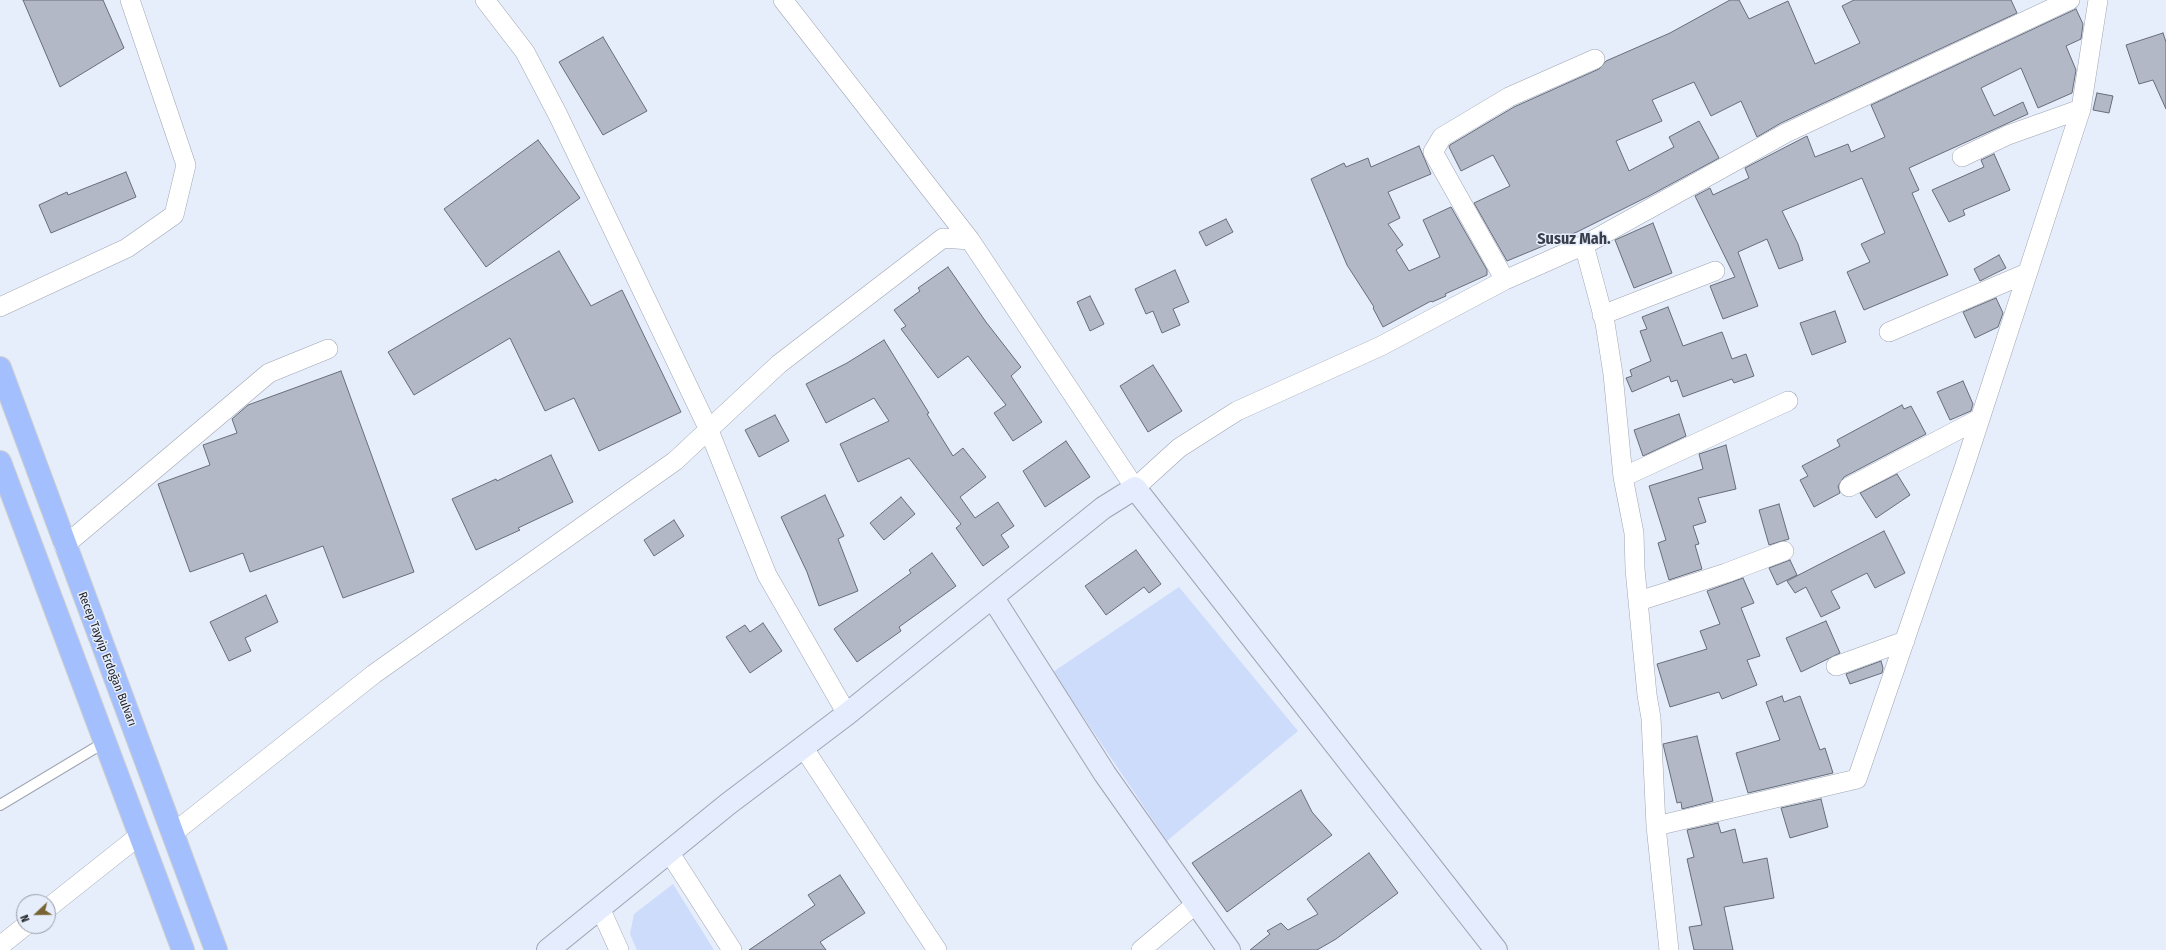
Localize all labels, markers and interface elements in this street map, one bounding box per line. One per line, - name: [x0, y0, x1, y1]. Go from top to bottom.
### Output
- district label: Susuz Mah.: [1537, 230, 1611, 250]
- street label: Recep Tayyip Erdoğan Bulvarı: [75, 590, 139, 728]
- north arrow: [16, 894, 56, 934]
- text: N: [18, 913, 33, 924]

